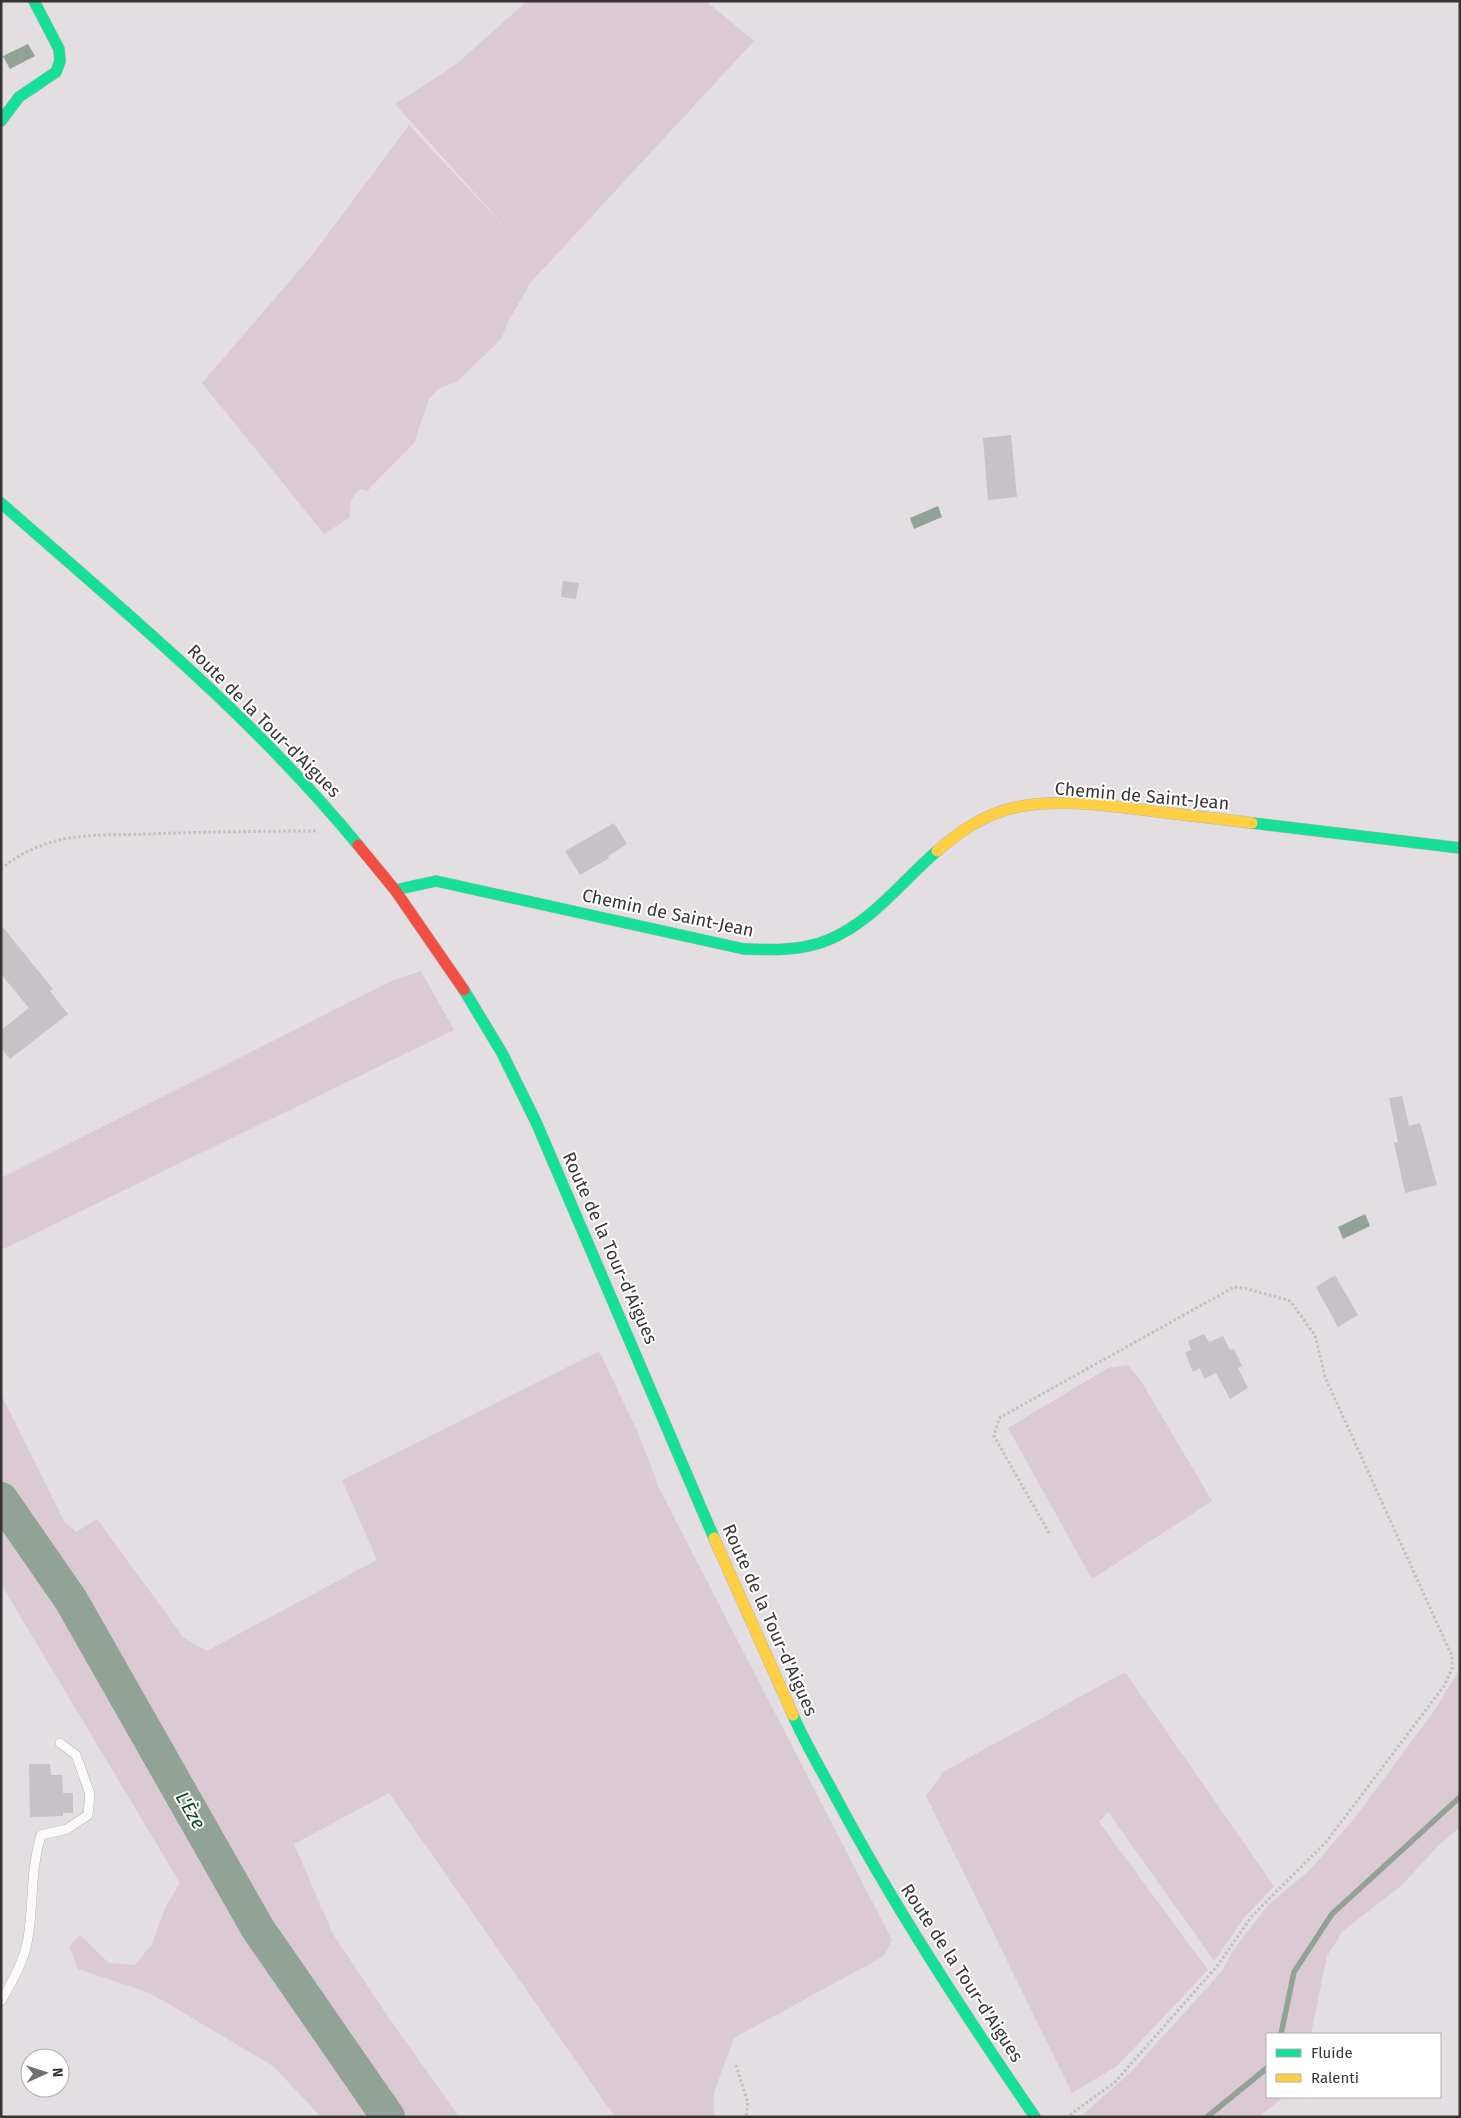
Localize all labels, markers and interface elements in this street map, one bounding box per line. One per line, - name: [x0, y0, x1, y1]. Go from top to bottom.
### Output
- street label: Route de la Tour-d'Aigues: [183, 640, 345, 802]
- street label: Chemin de Saint-Jean: [1054, 777, 1230, 815]
- street label: Chemin de Saint-Jean: [580, 884, 756, 942]
- street label: Route de la Tour-d'Aigues: [558, 1149, 662, 1347]
- street label: Route de la Tour-d'Aigues: [718, 1521, 822, 1719]
- water label: L'Èze: [171, 1787, 210, 1833]
- street label: Route de la Tour-d'Aigues: [896, 1880, 1028, 2066]
- legend: [1266, 2033, 1441, 2098]
- text: Fluide: [1311, 2044, 1353, 2062]
- north arrow: [20, 2048, 70, 2098]
- text: N: [49, 2067, 66, 2077]
- text: Ralenti: [1311, 2069, 1359, 2087]

